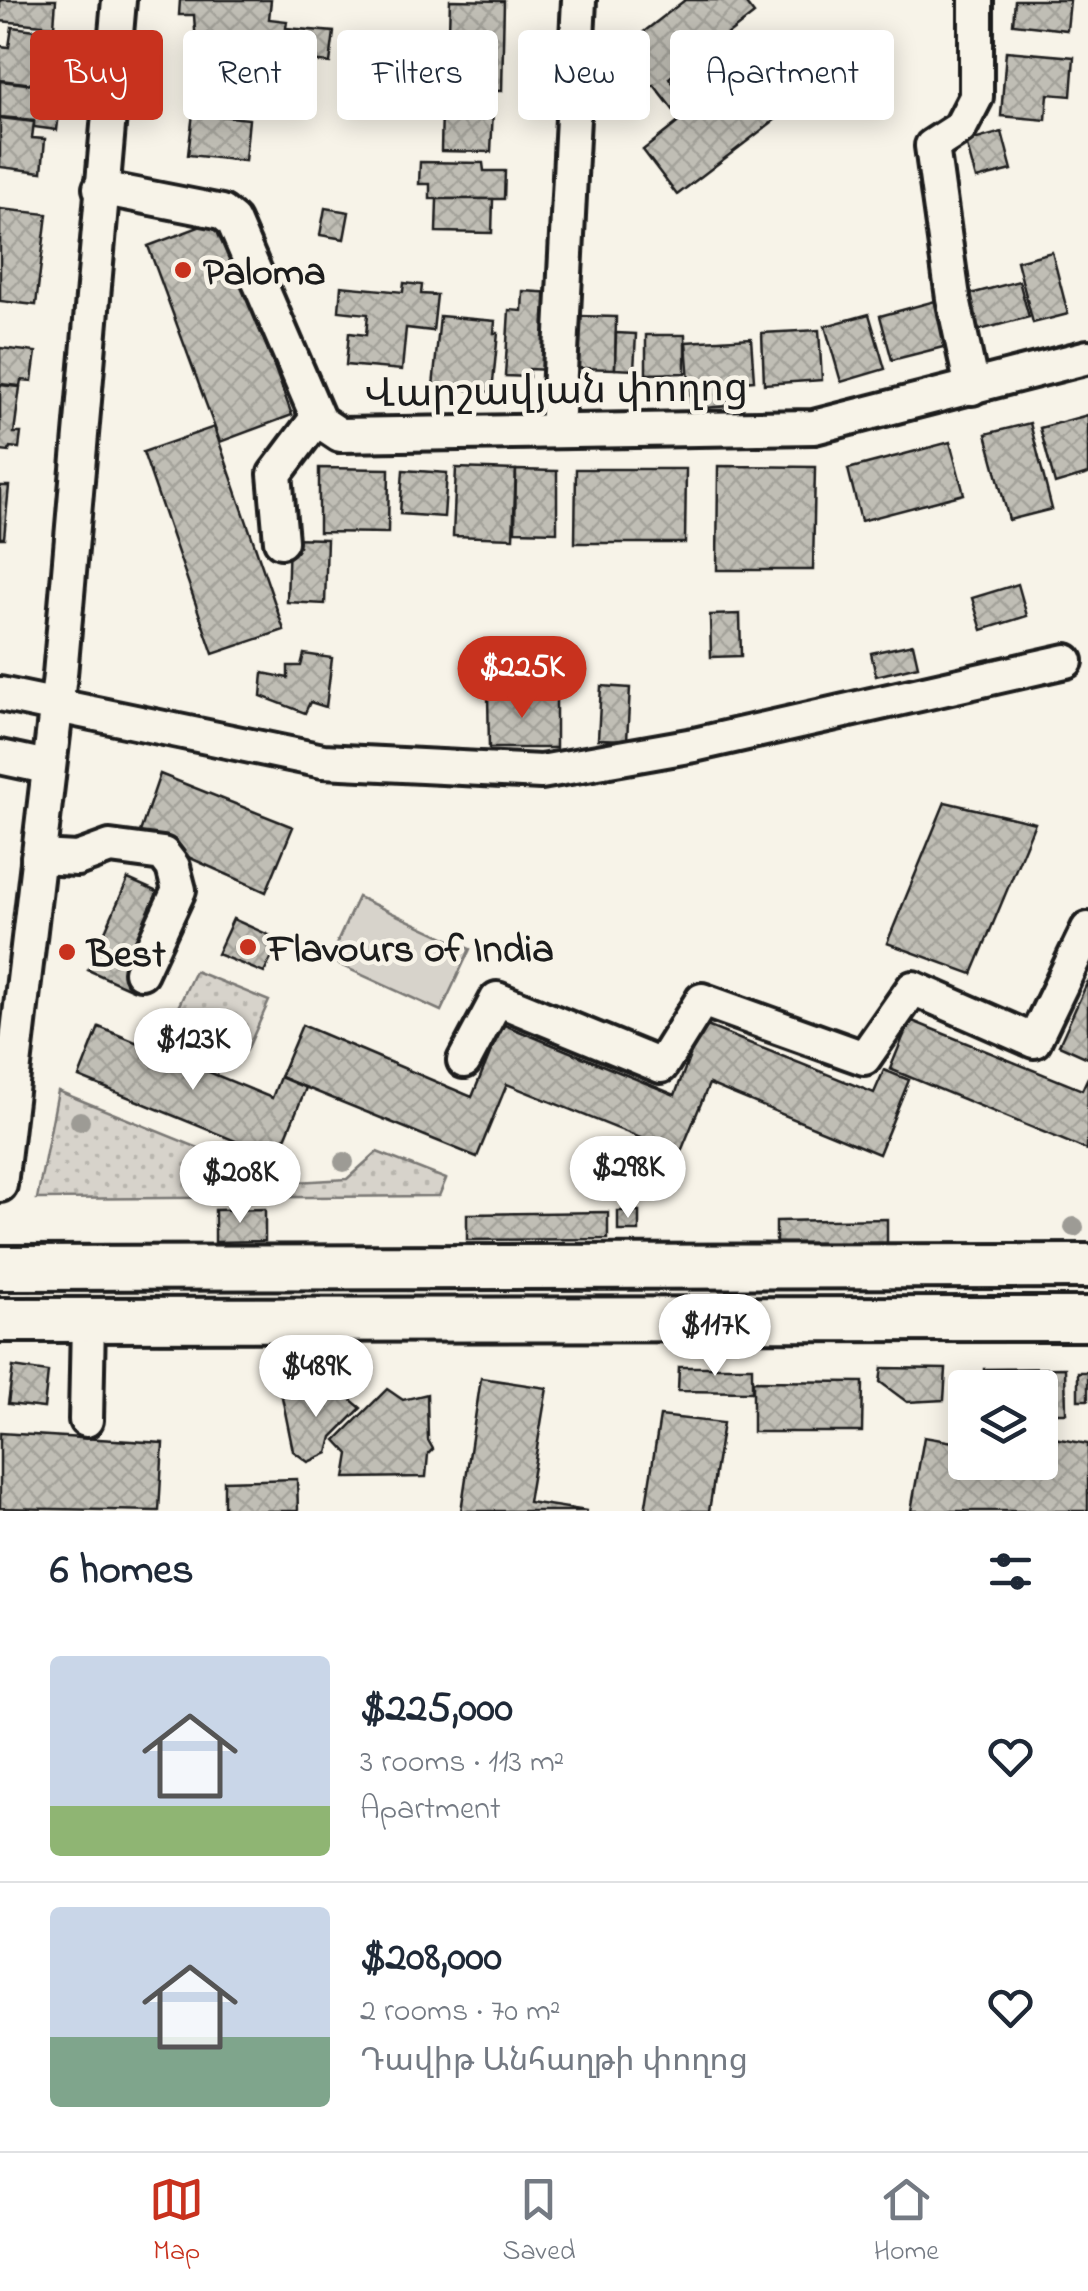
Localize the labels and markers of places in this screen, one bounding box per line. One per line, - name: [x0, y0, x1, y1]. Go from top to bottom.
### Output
- place label: Paloma: [203, 245, 326, 304]
- marker: Paloma: [172, 259, 194, 281]
- pin: $225K: [452, 636, 592, 721]
- place label: Flavours of India: [266, 922, 554, 981]
- place label: Best: [85, 927, 166, 986]
- marker: Flavours of India: [237, 936, 259, 958]
- marker: Best: [56, 941, 78, 963]
- pin: $123K: [123, 1008, 263, 1093]
- pin: $298K: [558, 1136, 698, 1221]
- pin: $208K: [170, 1141, 310, 1226]
- pin: $117K: [645, 1294, 785, 1379]
- pin: $489K: [246, 1335, 386, 1420]

